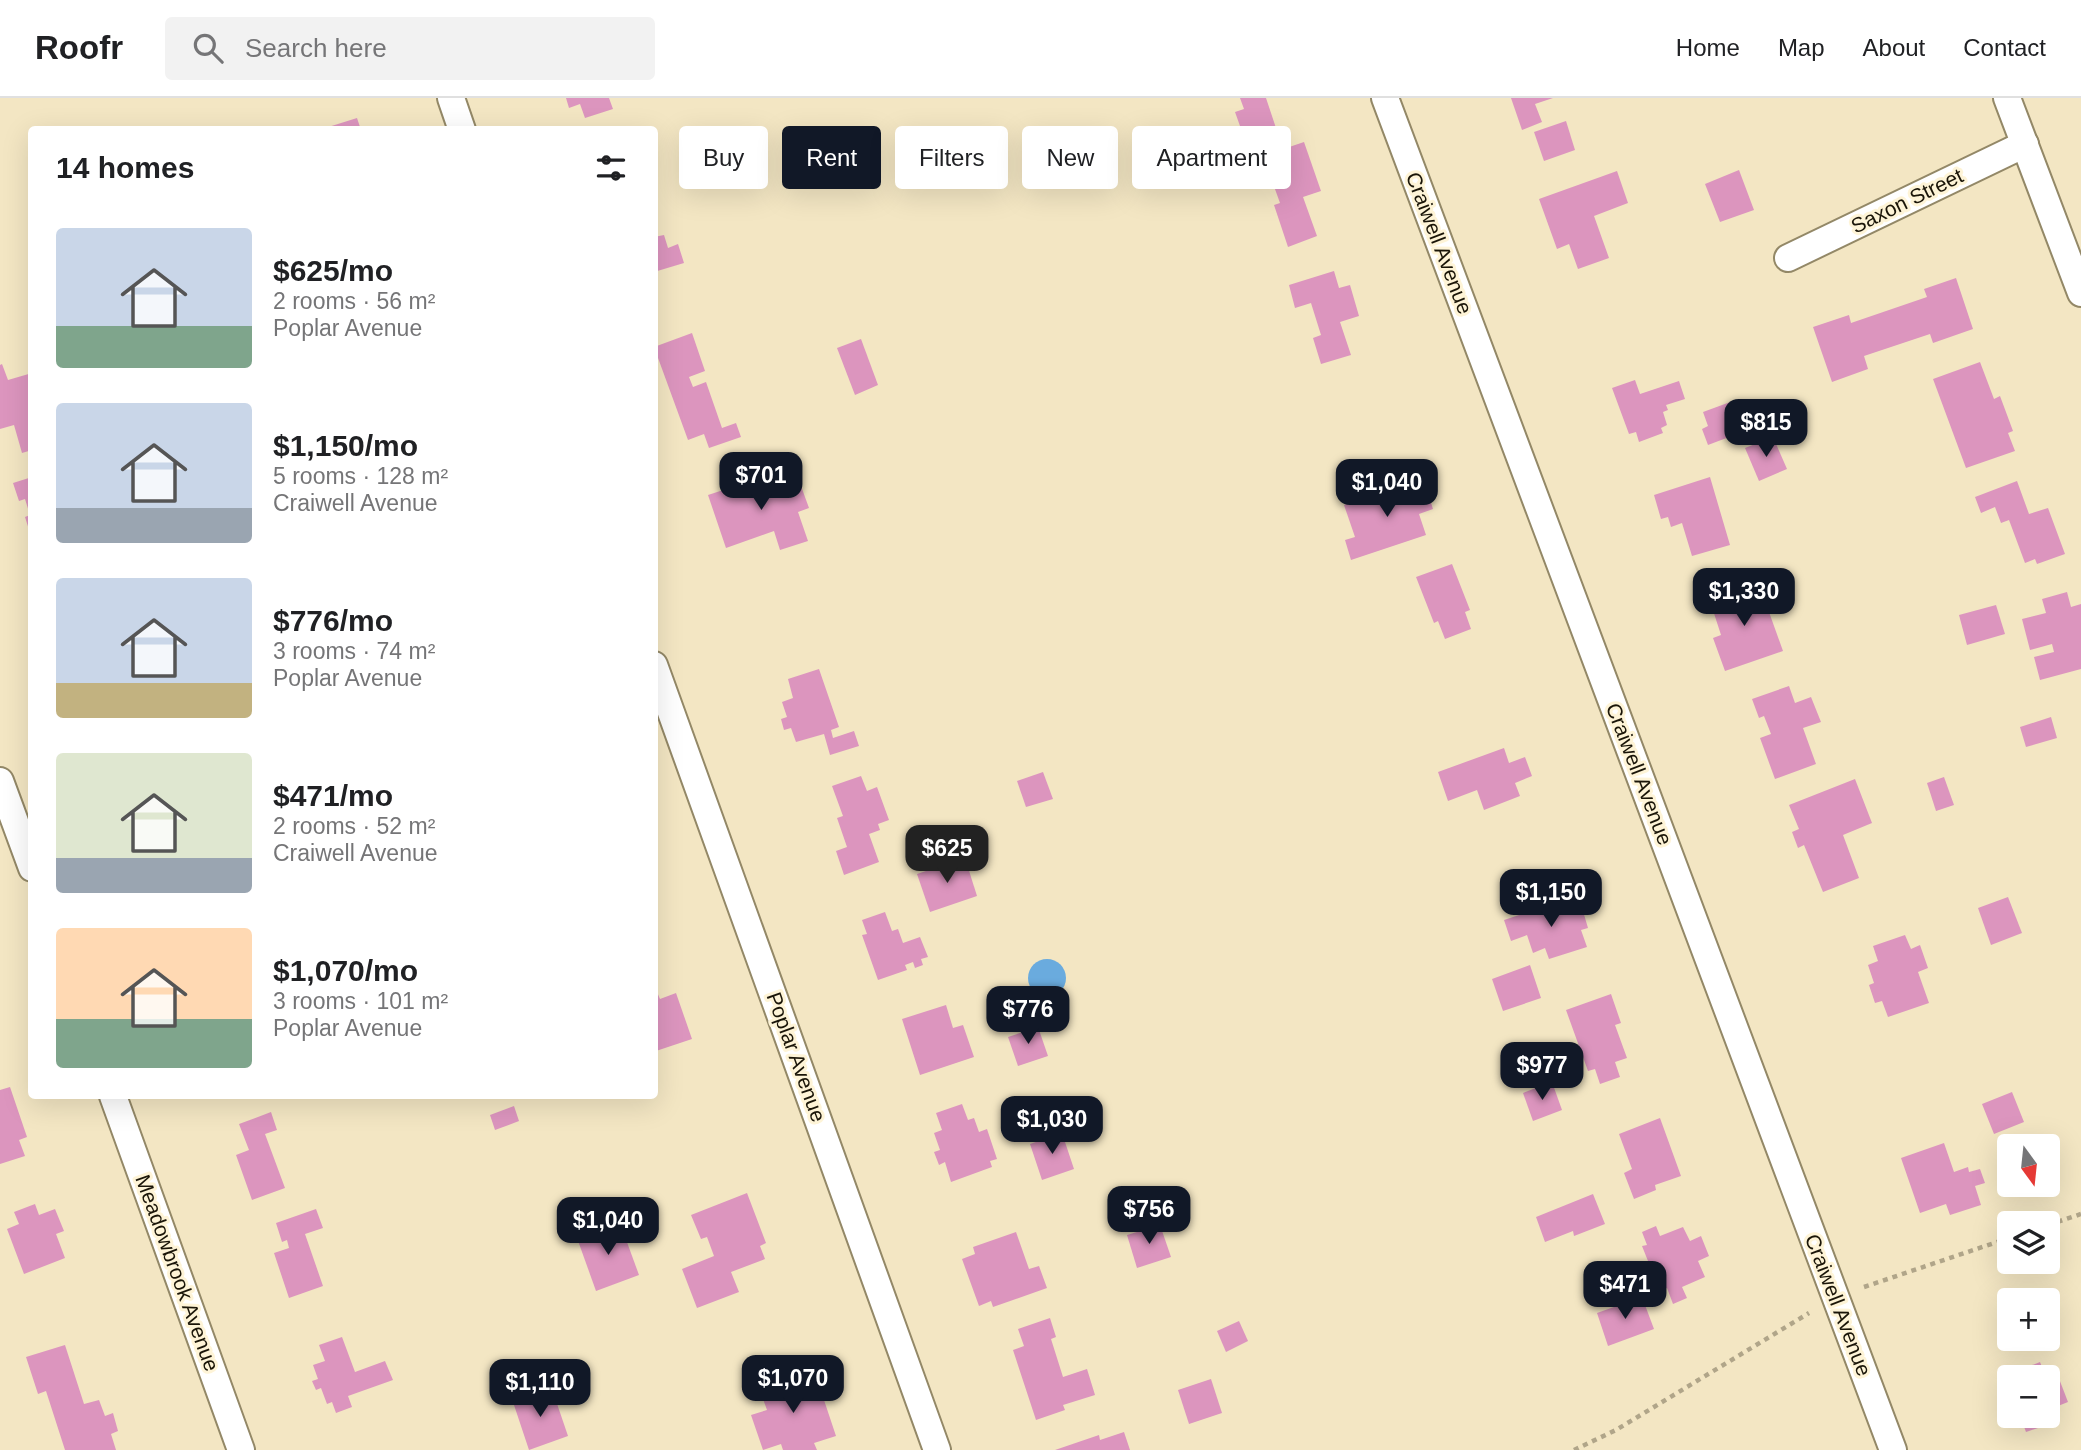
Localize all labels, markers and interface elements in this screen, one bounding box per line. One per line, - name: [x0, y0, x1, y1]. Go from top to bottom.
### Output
- search box: [165, 17, 655, 80]
- text: Roofr: [35, 29, 123, 66]
- icon: search: [189, 29, 227, 67]
- text: Search here: [245, 33, 387, 63]
- text: Home: [1676, 34, 1740, 61]
- text: Map: [1778, 34, 1825, 61]
- text: About: [1863, 34, 1925, 61]
- text: Contact: [1963, 34, 2046, 61]
- chip: Buy: [679, 126, 768, 189]
- chip: Rent: [782, 126, 881, 189]
- chip: Filters: [895, 126, 1008, 189]
- chip: New: [1022, 126, 1118, 189]
- chip: Apartment: [1132, 126, 1291, 189]
- icon: filters: [592, 149, 630, 187]
- text: 14 homes: [56, 151, 194, 184]
- street label: Saxon Street: [1847, 164, 1967, 237]
- street label: Craiwell Avenue: [1402, 169, 1477, 317]
- text: $625/mo: [273, 254, 393, 287]
- icon: home: [112, 256, 196, 340]
- text: 2 rooms · 56 m²: [273, 288, 435, 314]
- text: Poplar Avenue: [273, 315, 422, 341]
- pin: $815: [1725, 400, 1807, 459]
- text: $815: [1740, 409, 1792, 435]
- text: $1,150/mo: [273, 429, 418, 462]
- icon: home: [112, 431, 196, 515]
- pin: $701: [720, 452, 802, 512]
- pin: $1,040: [1330, 460, 1444, 519]
- text: $701: [735, 462, 787, 488]
- text: 5 rooms · 128 m²: [273, 463, 448, 489]
- text: $1,040: [1352, 469, 1422, 495]
- text: Craiwell Avenue: [273, 490, 438, 516]
- pin: $1,330: [1687, 568, 1801, 628]
- text: $1,330: [1709, 578, 1779, 604]
- text: $776/mo: [273, 604, 393, 637]
- icon: home: [112, 606, 196, 690]
- text: 3 rooms · 74 m²: [273, 638, 435, 664]
- text: Poplar Avenue: [273, 665, 422, 691]
- street label: Craiwell Avenue: [1602, 700, 1677, 848]
- text: $471/mo: [273, 779, 393, 812]
- icon: home: [112, 781, 196, 865]
- text: 2 rooms · 52 m²: [273, 813, 435, 839]
- pin: $625: [906, 826, 988, 885]
- text: $625: [921, 835, 973, 861]
- text: Craiwell Avenue: [273, 840, 438, 866]
- pin: $1,150: [1494, 870, 1608, 929]
- text: $1,150: [1516, 879, 1586, 905]
- text: $1,070/mo: [273, 954, 418, 987]
- icon: home: [112, 956, 196, 1040]
- pin: $776: [987, 986, 1069, 1046]
- text: 3 rooms · 101 m²: [273, 988, 448, 1014]
- street label: Poplar Avenue: [762, 989, 831, 1125]
- text: $776: [1002, 996, 1054, 1022]
- text: Poplar Avenue: [273, 1015, 422, 1041]
- pin: $977: [1501, 1042, 1583, 1102]
- text: $977: [1516, 1052, 1568, 1078]
- pin: $1,030: [995, 1096, 1109, 1156]
- text: $1,030: [1017, 1106, 1087, 1132]
- north arrow: [1997, 1134, 2060, 1197]
- map controls: [1997, 1134, 2060, 1428]
- street label: Meadowbrook Avenue: [131, 1171, 224, 1374]
- pin: $756: [1108, 1186, 1190, 1246]
- text: $756: [1123, 1196, 1175, 1222]
- pin: $1,040: [551, 1198, 665, 1257]
- text: $1,040: [573, 1207, 643, 1233]
- button: layers: [1997, 1211, 2060, 1274]
- street label: Craiwell Avenue: [1801, 1231, 1876, 1379]
- pin: $471: [1584, 1262, 1666, 1321]
- text: $471: [1599, 1271, 1651, 1297]
- button: +: [1997, 1288, 2060, 1351]
- pin: $1,070: [736, 1356, 850, 1415]
- pin: $1,110: [483, 1360, 597, 1419]
- text: $1,070: [758, 1365, 828, 1391]
- button: −: [1997, 1365, 2060, 1428]
- text: $1,110: [505, 1369, 575, 1395]

